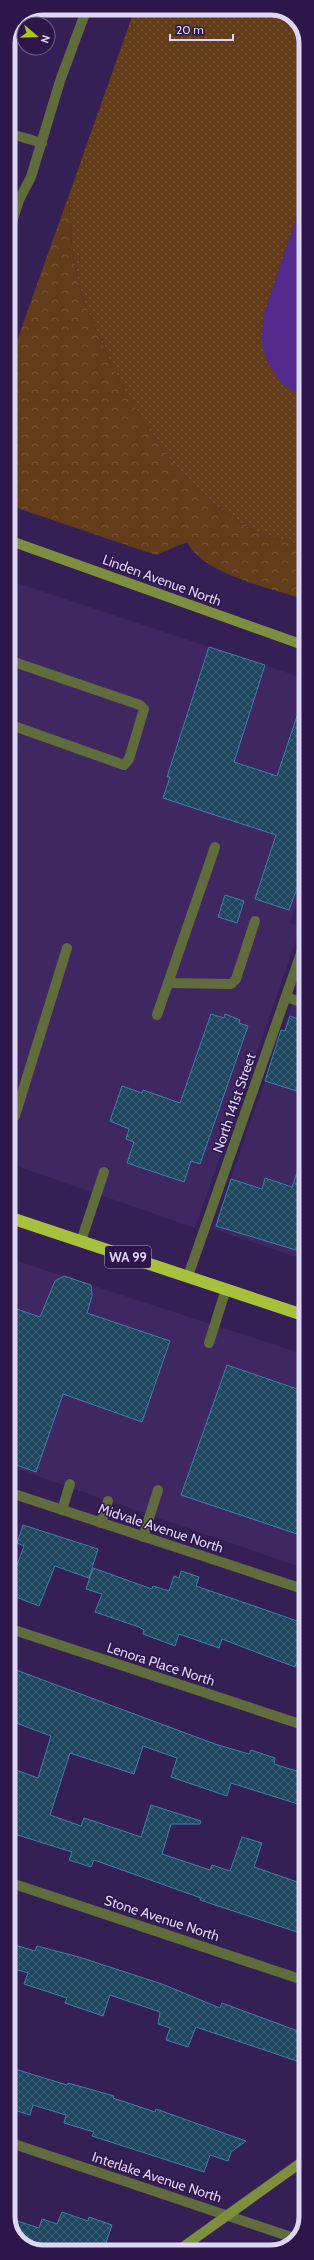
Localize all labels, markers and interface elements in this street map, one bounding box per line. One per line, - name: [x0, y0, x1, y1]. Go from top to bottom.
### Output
- north arrow: [16, 16, 56, 56]
- scale bar: [170, 16, 233, 42]
- text: 20 m: [176, 22, 204, 37]
- text: N: [38, 33, 53, 45]
- street label: Linden Avenue North: [100, 550, 224, 610]
- street label: North 141st Street: [209, 1051, 260, 1155]
- road number: WA 99: [105, 1246, 151, 1268]
- street label: Midvale Avenue North: [96, 1499, 226, 1557]
- street label: Lenora Place North: [105, 1638, 217, 1690]
- street label: Stone Avenue North: [102, 1891, 222, 1945]
- street label: Interlake Avenue North: [90, 2148, 224, 2206]

